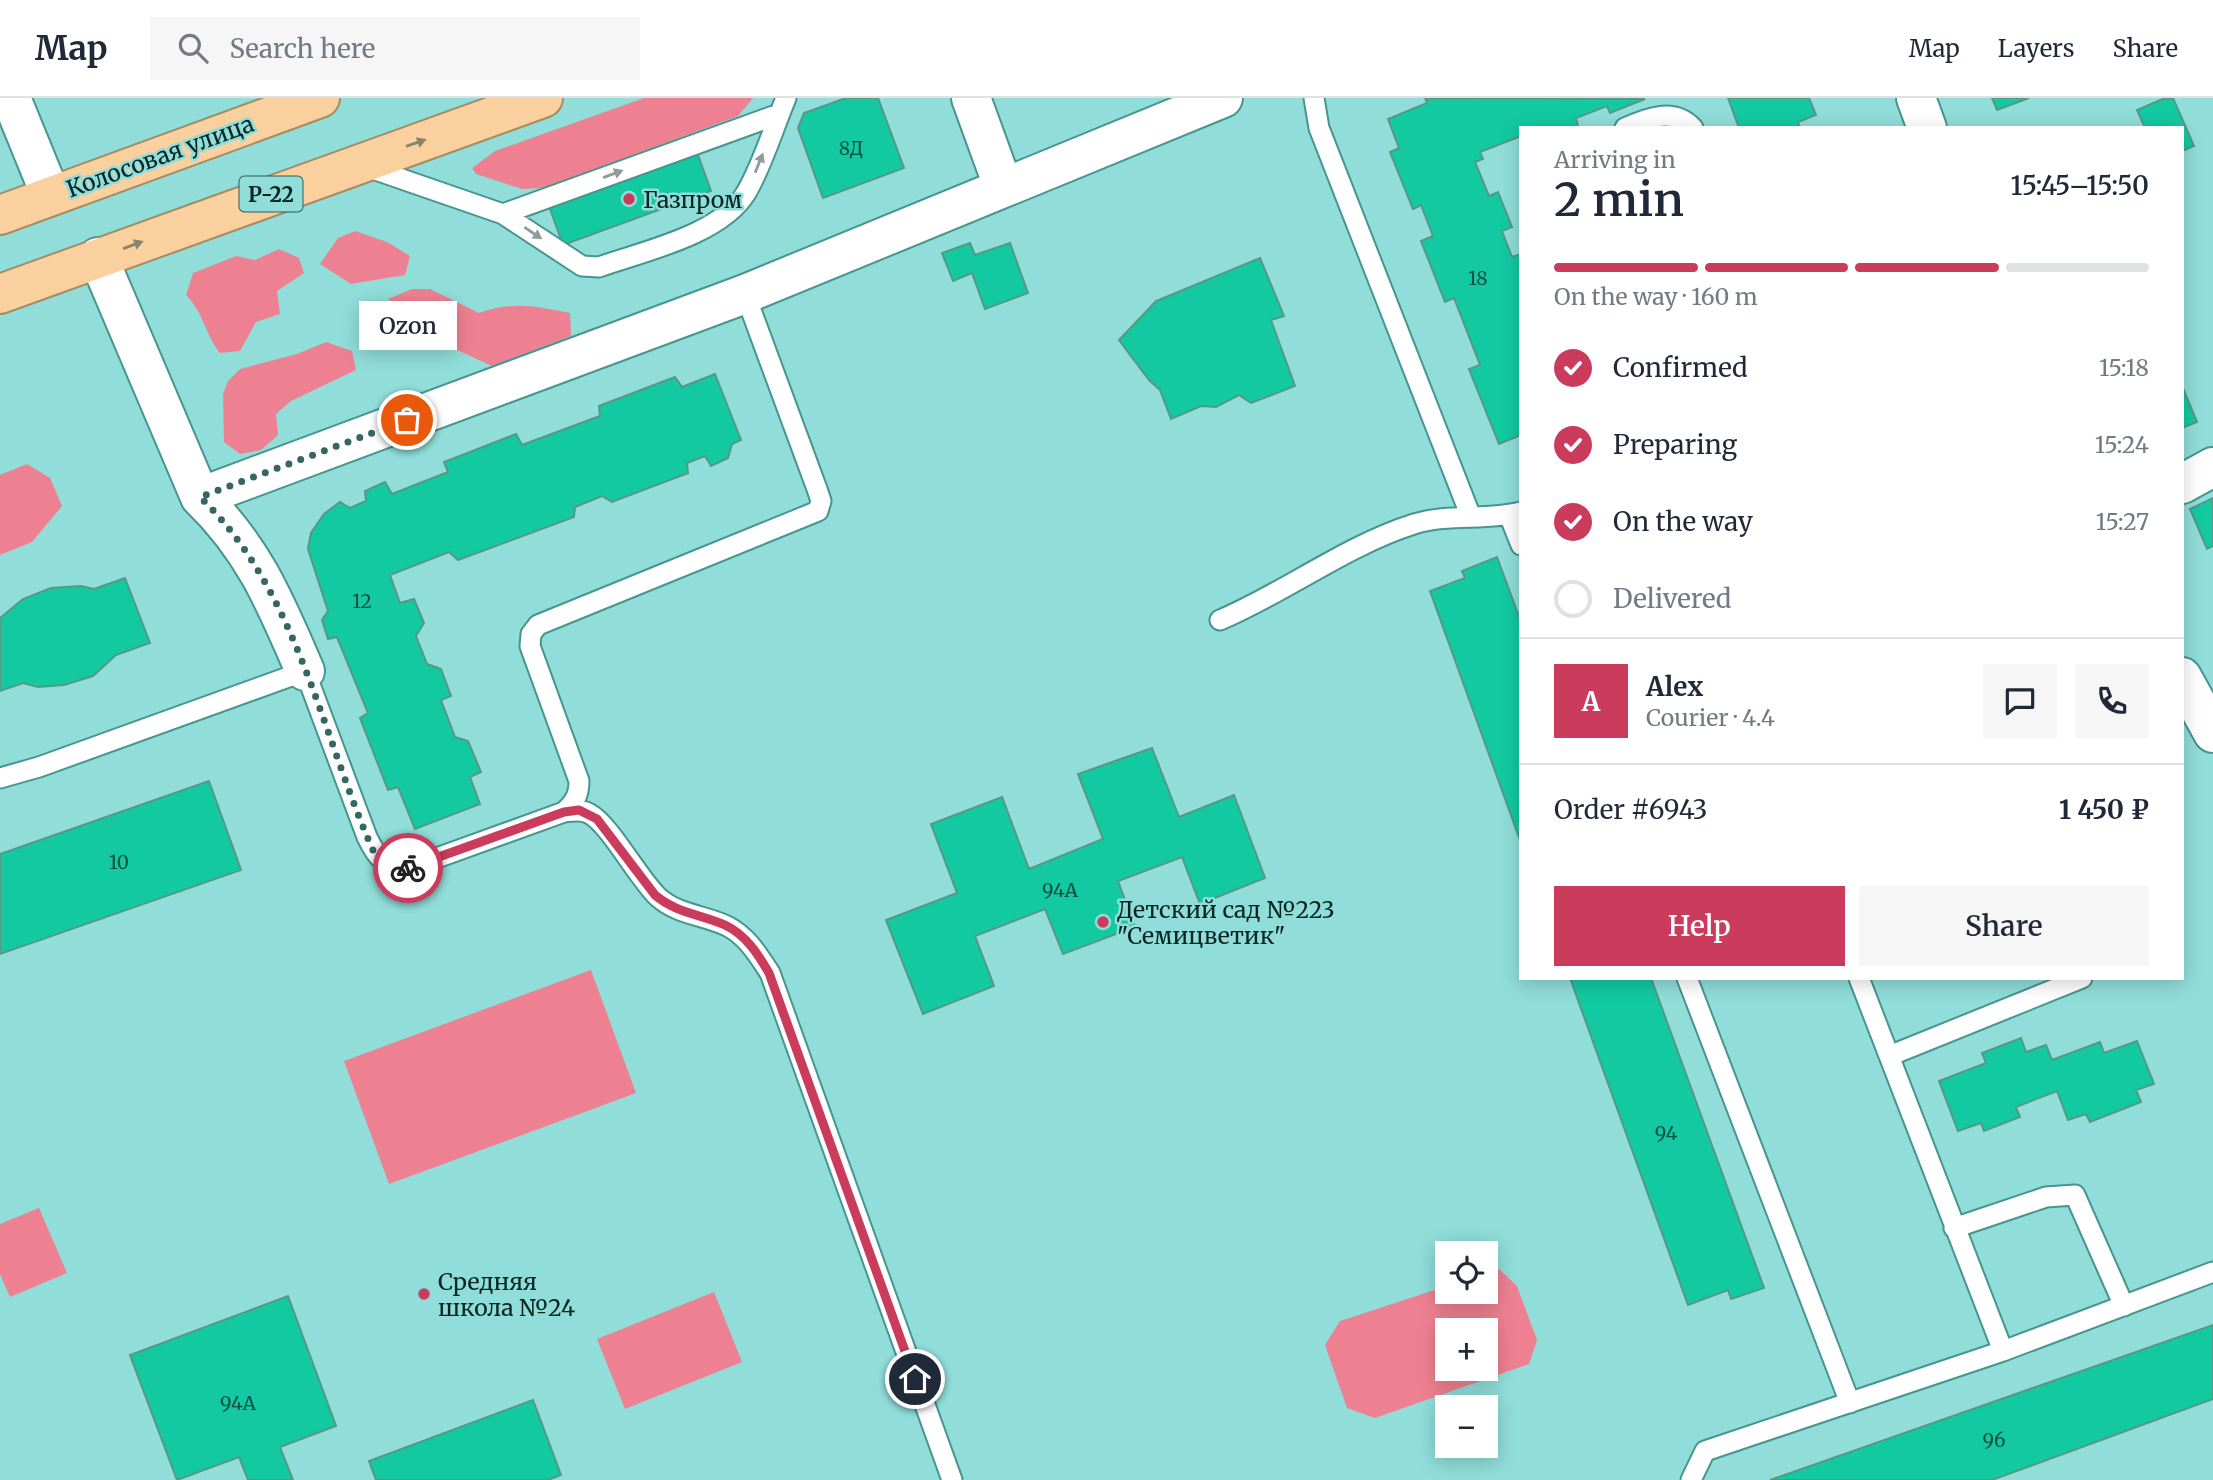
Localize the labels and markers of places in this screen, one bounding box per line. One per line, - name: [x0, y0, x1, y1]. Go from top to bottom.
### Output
- place label: Газпром: [643, 185, 743, 214]
- marker: Газпром: [621, 191, 637, 207]
- callout: Ozon: [358, 301, 456, 350]
- pin: [377, 390, 437, 450]
- place label: Детский сад №223 "Семицветик": [1117, 895, 1335, 950]
- marker: Детский сад №223 "Семицветик": [1095, 914, 1111, 930]
- place label: Средняя школа №24: [438, 1267, 575, 1322]
- marker: Средняя школа №24: [416, 1286, 432, 1302]
- pin: [885, 1349, 945, 1409]

